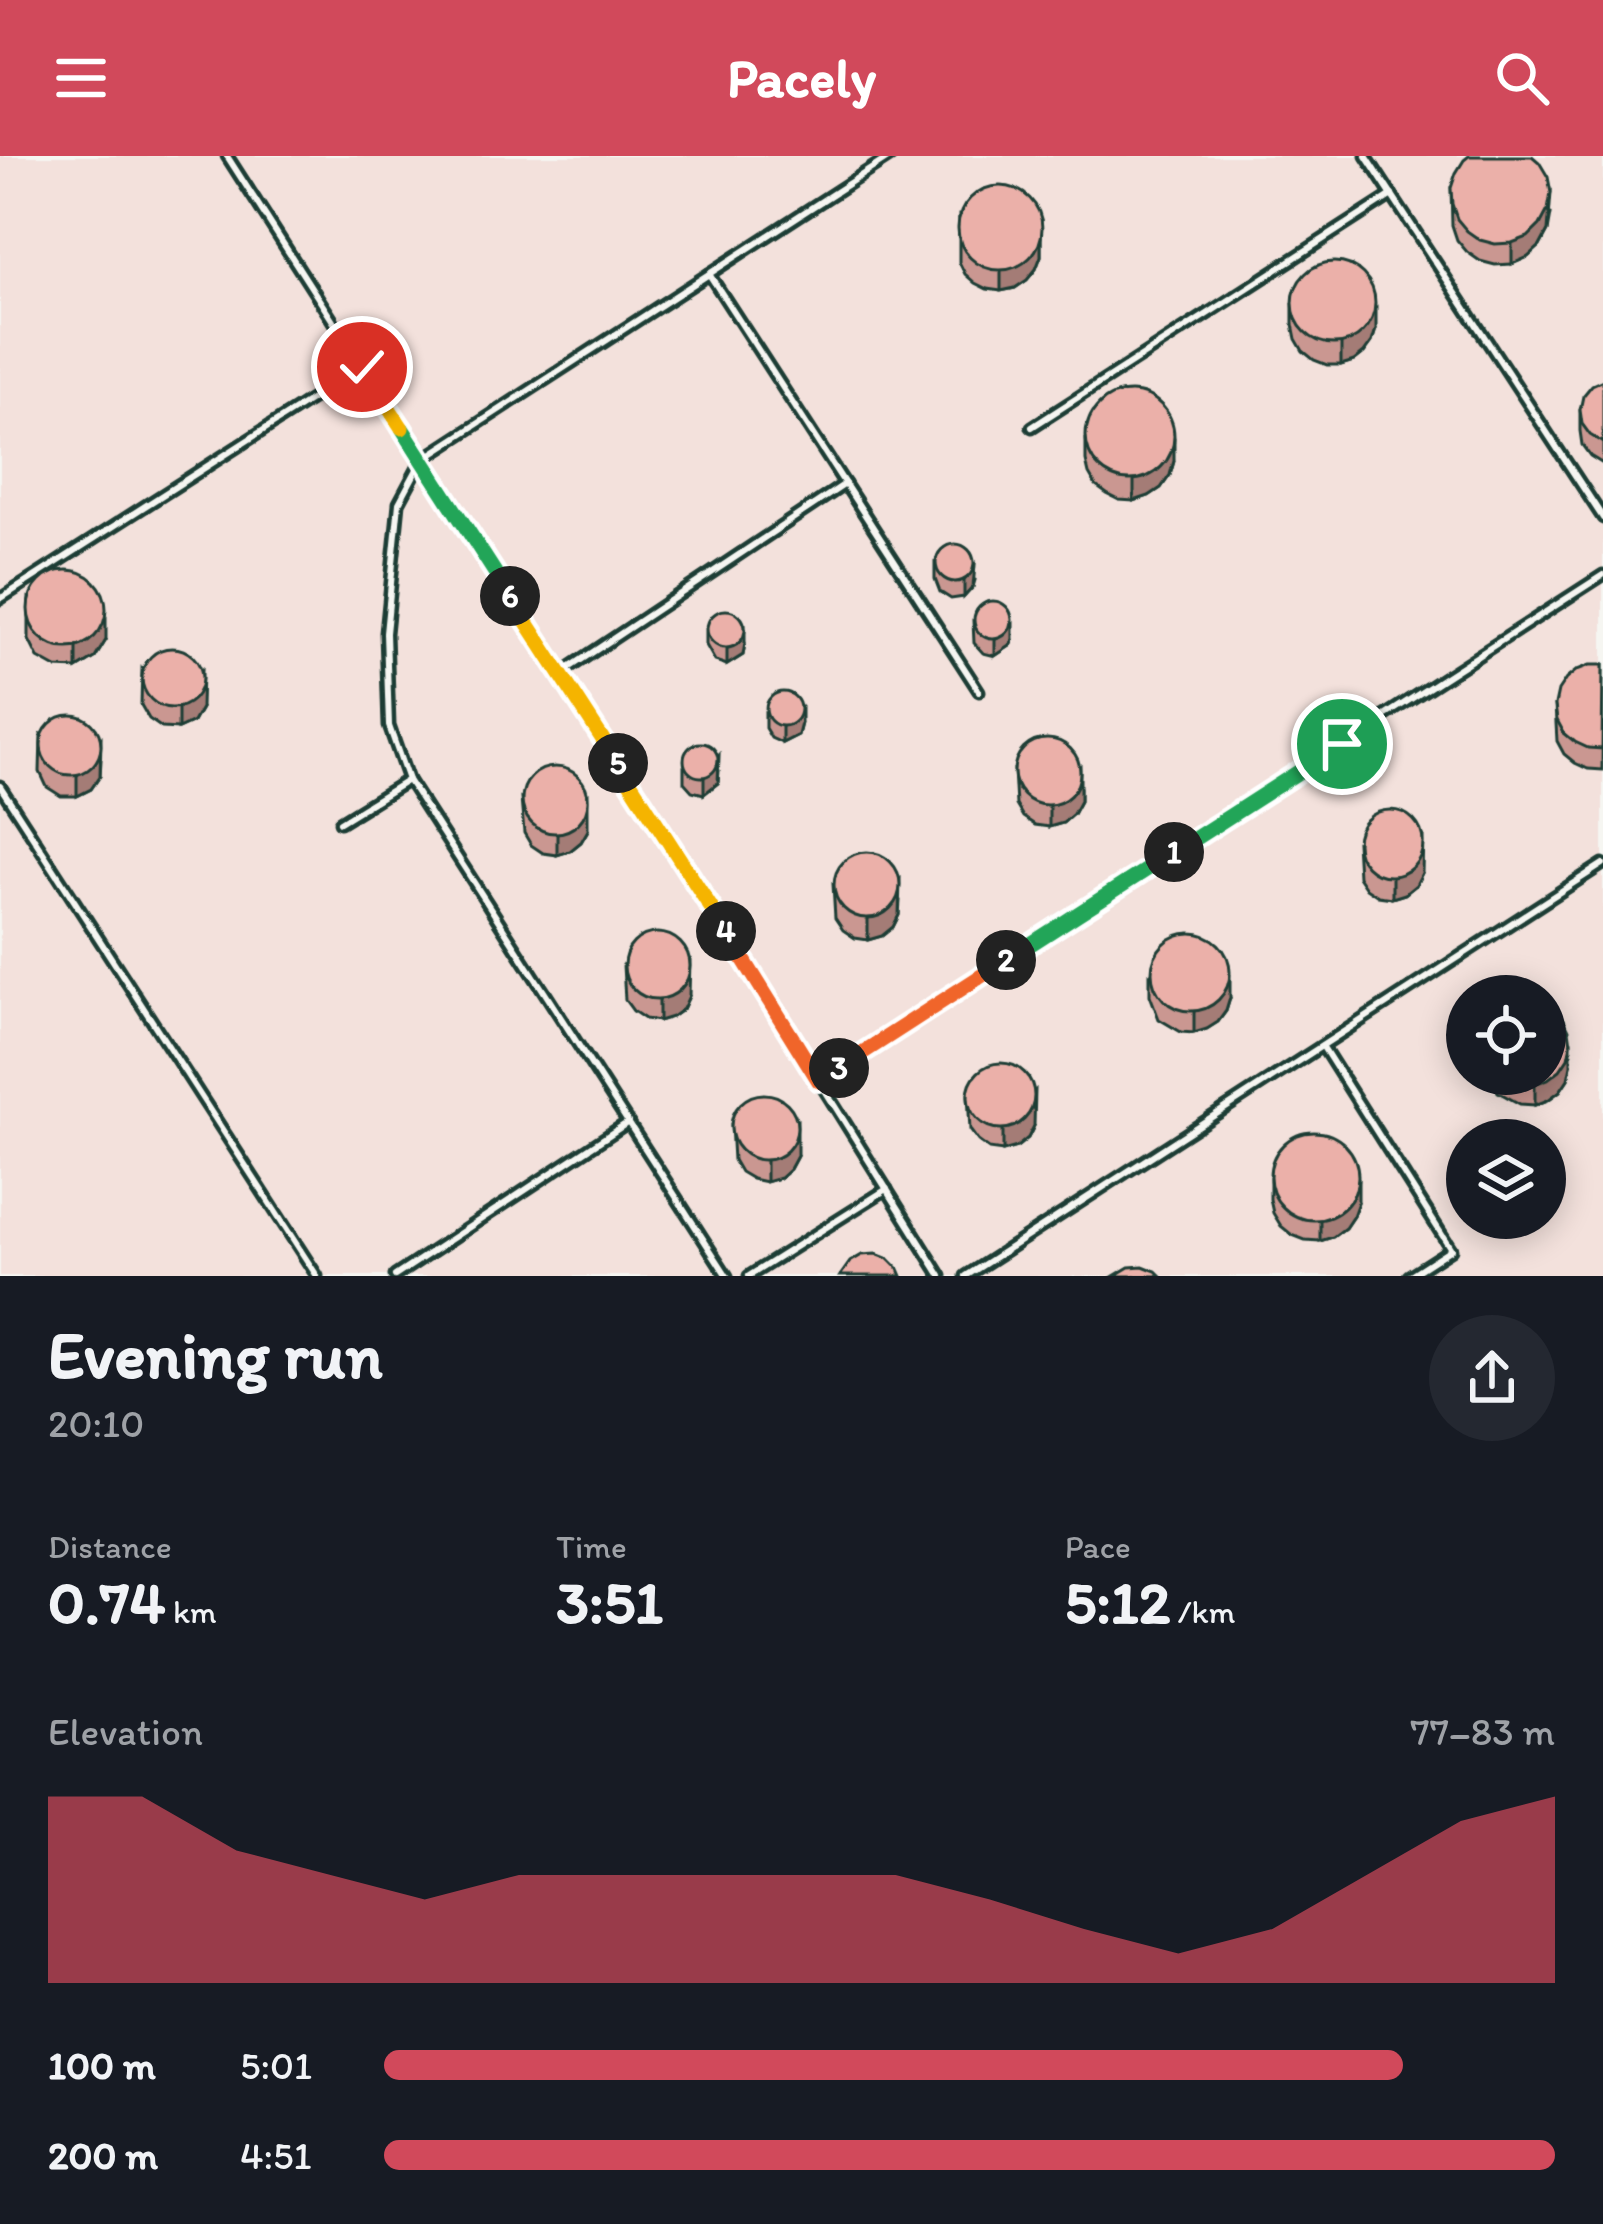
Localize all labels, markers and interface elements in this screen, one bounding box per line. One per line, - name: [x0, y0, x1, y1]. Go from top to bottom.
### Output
- icon: menu: [48, 45, 114, 111]
- icon: search: [1489, 45, 1555, 111]
- text: Pacely: [727, 46, 876, 111]
- pin: [311, 316, 413, 418]
- icon: check: [329, 334, 395, 400]
- pin: 6: [480, 566, 540, 626]
- text: 6: [501, 576, 519, 615]
- pin: [1291, 693, 1393, 795]
- icon: arrive: [1309, 711, 1375, 777]
- pin: 5: [588, 733, 648, 793]
- text: 5: [609, 743, 627, 782]
- pin: 1: [1144, 822, 1204, 882]
- text: 1: [1166, 832, 1182, 871]
- pin: 4: [696, 901, 756, 961]
- text: 4: [716, 911, 736, 950]
- pin: 2: [976, 930, 1036, 990]
- text: 2: [997, 940, 1015, 979]
- map controls: [1446, 975, 1566, 1239]
- button: locate: [1446, 975, 1566, 1095]
- pin: 3: [809, 1038, 869, 1098]
- text: 3: [830, 1048, 848, 1087]
- button: layers: [1446, 1119, 1566, 1239]
- text: Evening run: [48, 1315, 383, 1395]
- button: share: [1429, 1315, 1555, 1441]
- text: 20:10: [48, 1400, 144, 1447]
- text: Distance: [48, 1527, 172, 1566]
- text: Time: [556, 1527, 627, 1566]
- text: Pace: [1065, 1527, 1131, 1566]
- text: 0.74: [48, 1566, 166, 1638]
- text: 3:51: [556, 1566, 663, 1638]
- text: 5:12: [1065, 1566, 1170, 1638]
- text: km: [166, 1592, 217, 1631]
- text: /km: [1170, 1592, 1235, 1631]
- text: Elevation: [48, 1708, 203, 1755]
- text: 77–83 m: [1410, 1708, 1555, 1755]
- text: 100 m: [48, 2042, 156, 2089]
- text: 5:01: [240, 2042, 312, 2089]
- text: 200 m: [48, 2132, 158, 2179]
- text: 4:51: [240, 2132, 312, 2179]

